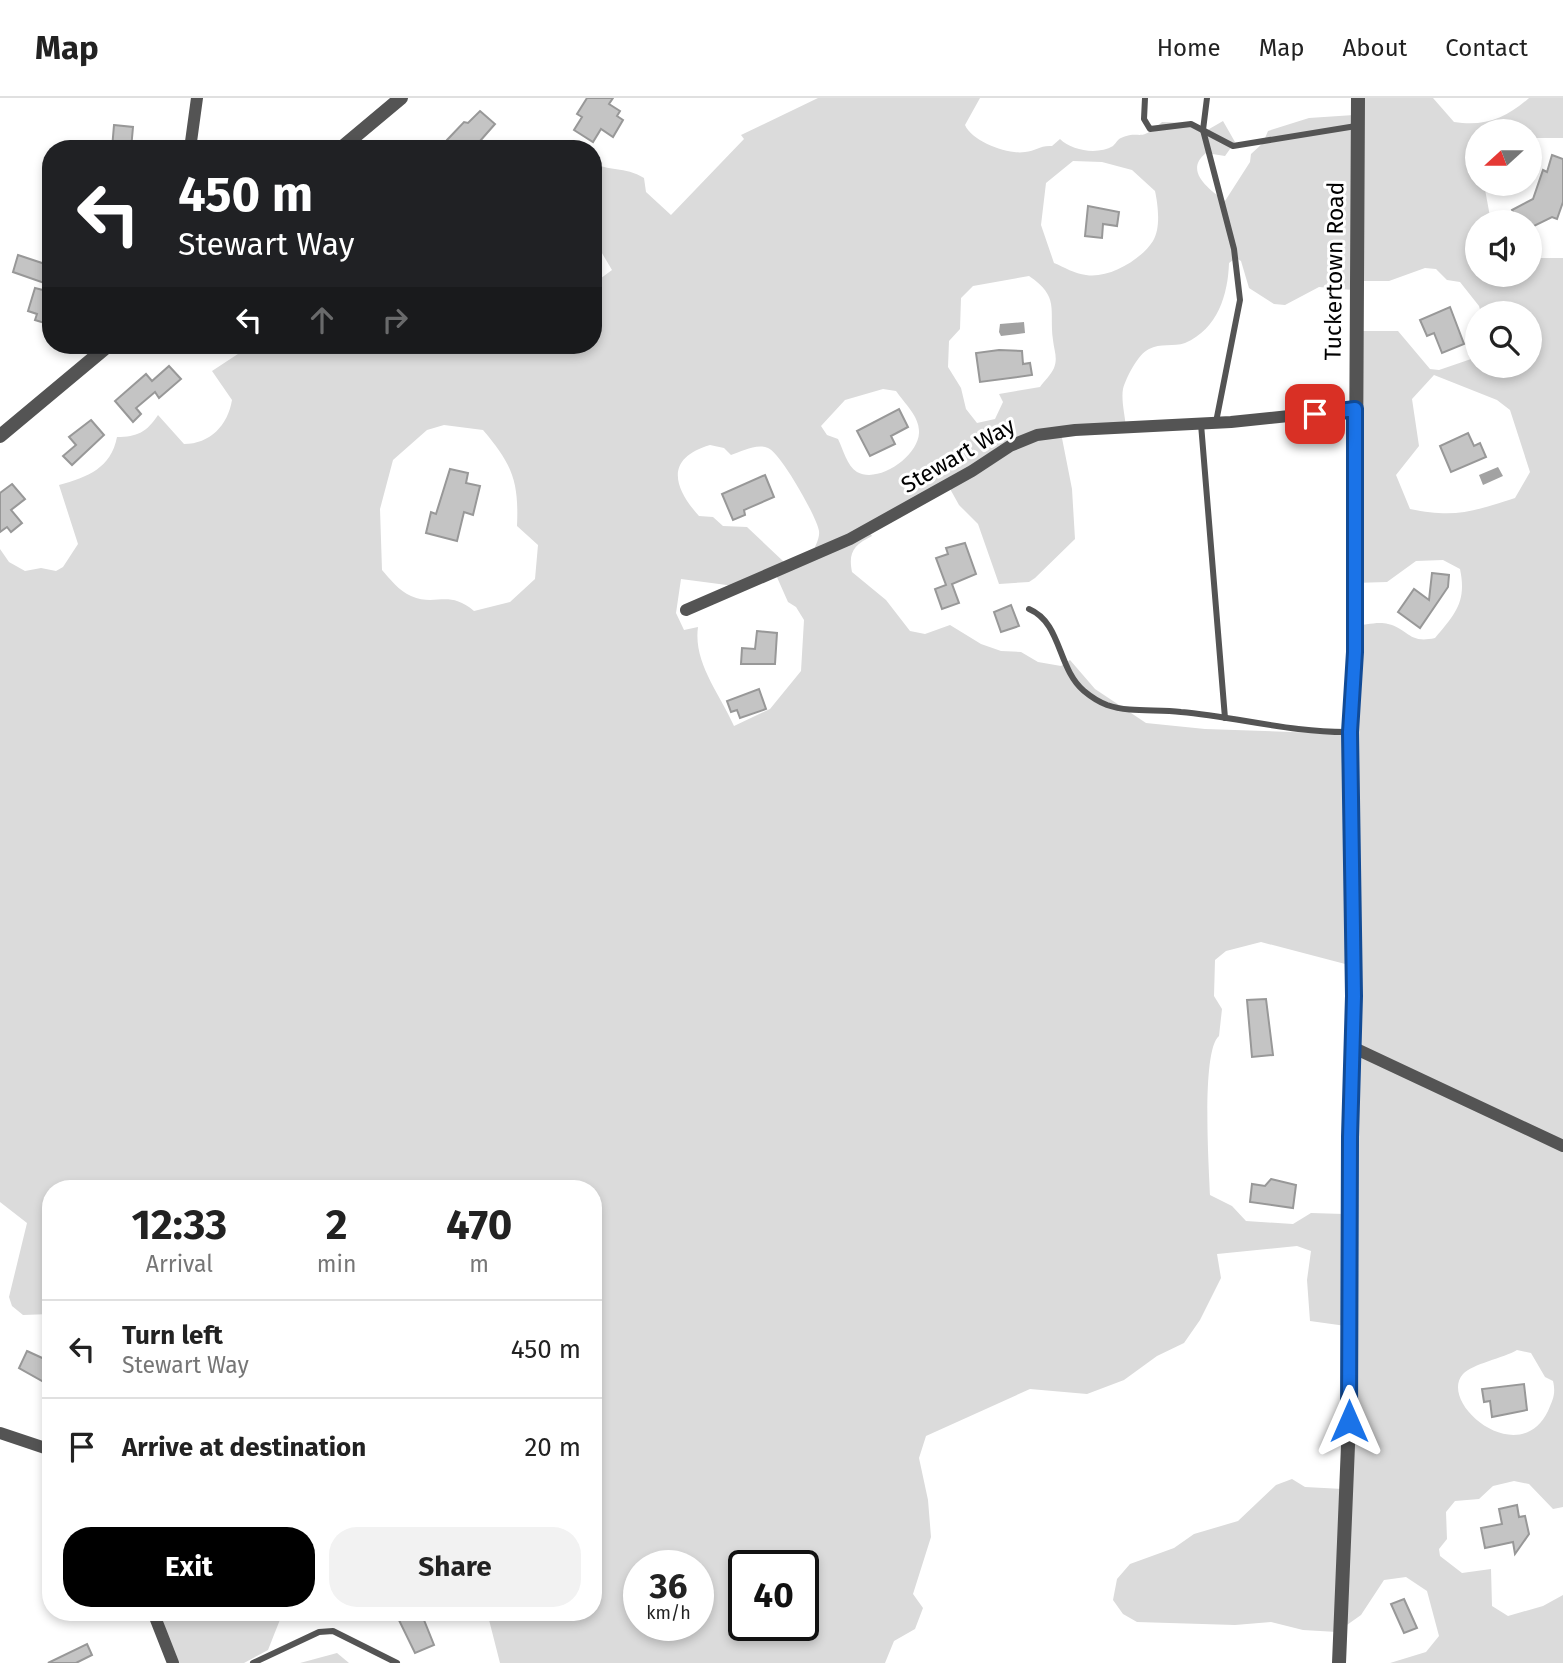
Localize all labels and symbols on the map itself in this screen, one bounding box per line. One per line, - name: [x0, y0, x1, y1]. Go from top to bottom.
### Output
- north arrow: [1465, 119, 1542, 196]
- street label: Tuckertown Road: [1318, 181, 1350, 361]
- pin: [1285, 384, 1345, 444]
- street label: Stewart Way: [896, 411, 1021, 499]
- position arrow: [1312, 1384, 1386, 1458]
- speed limit sign: 40: [728, 1550, 819, 1641]

